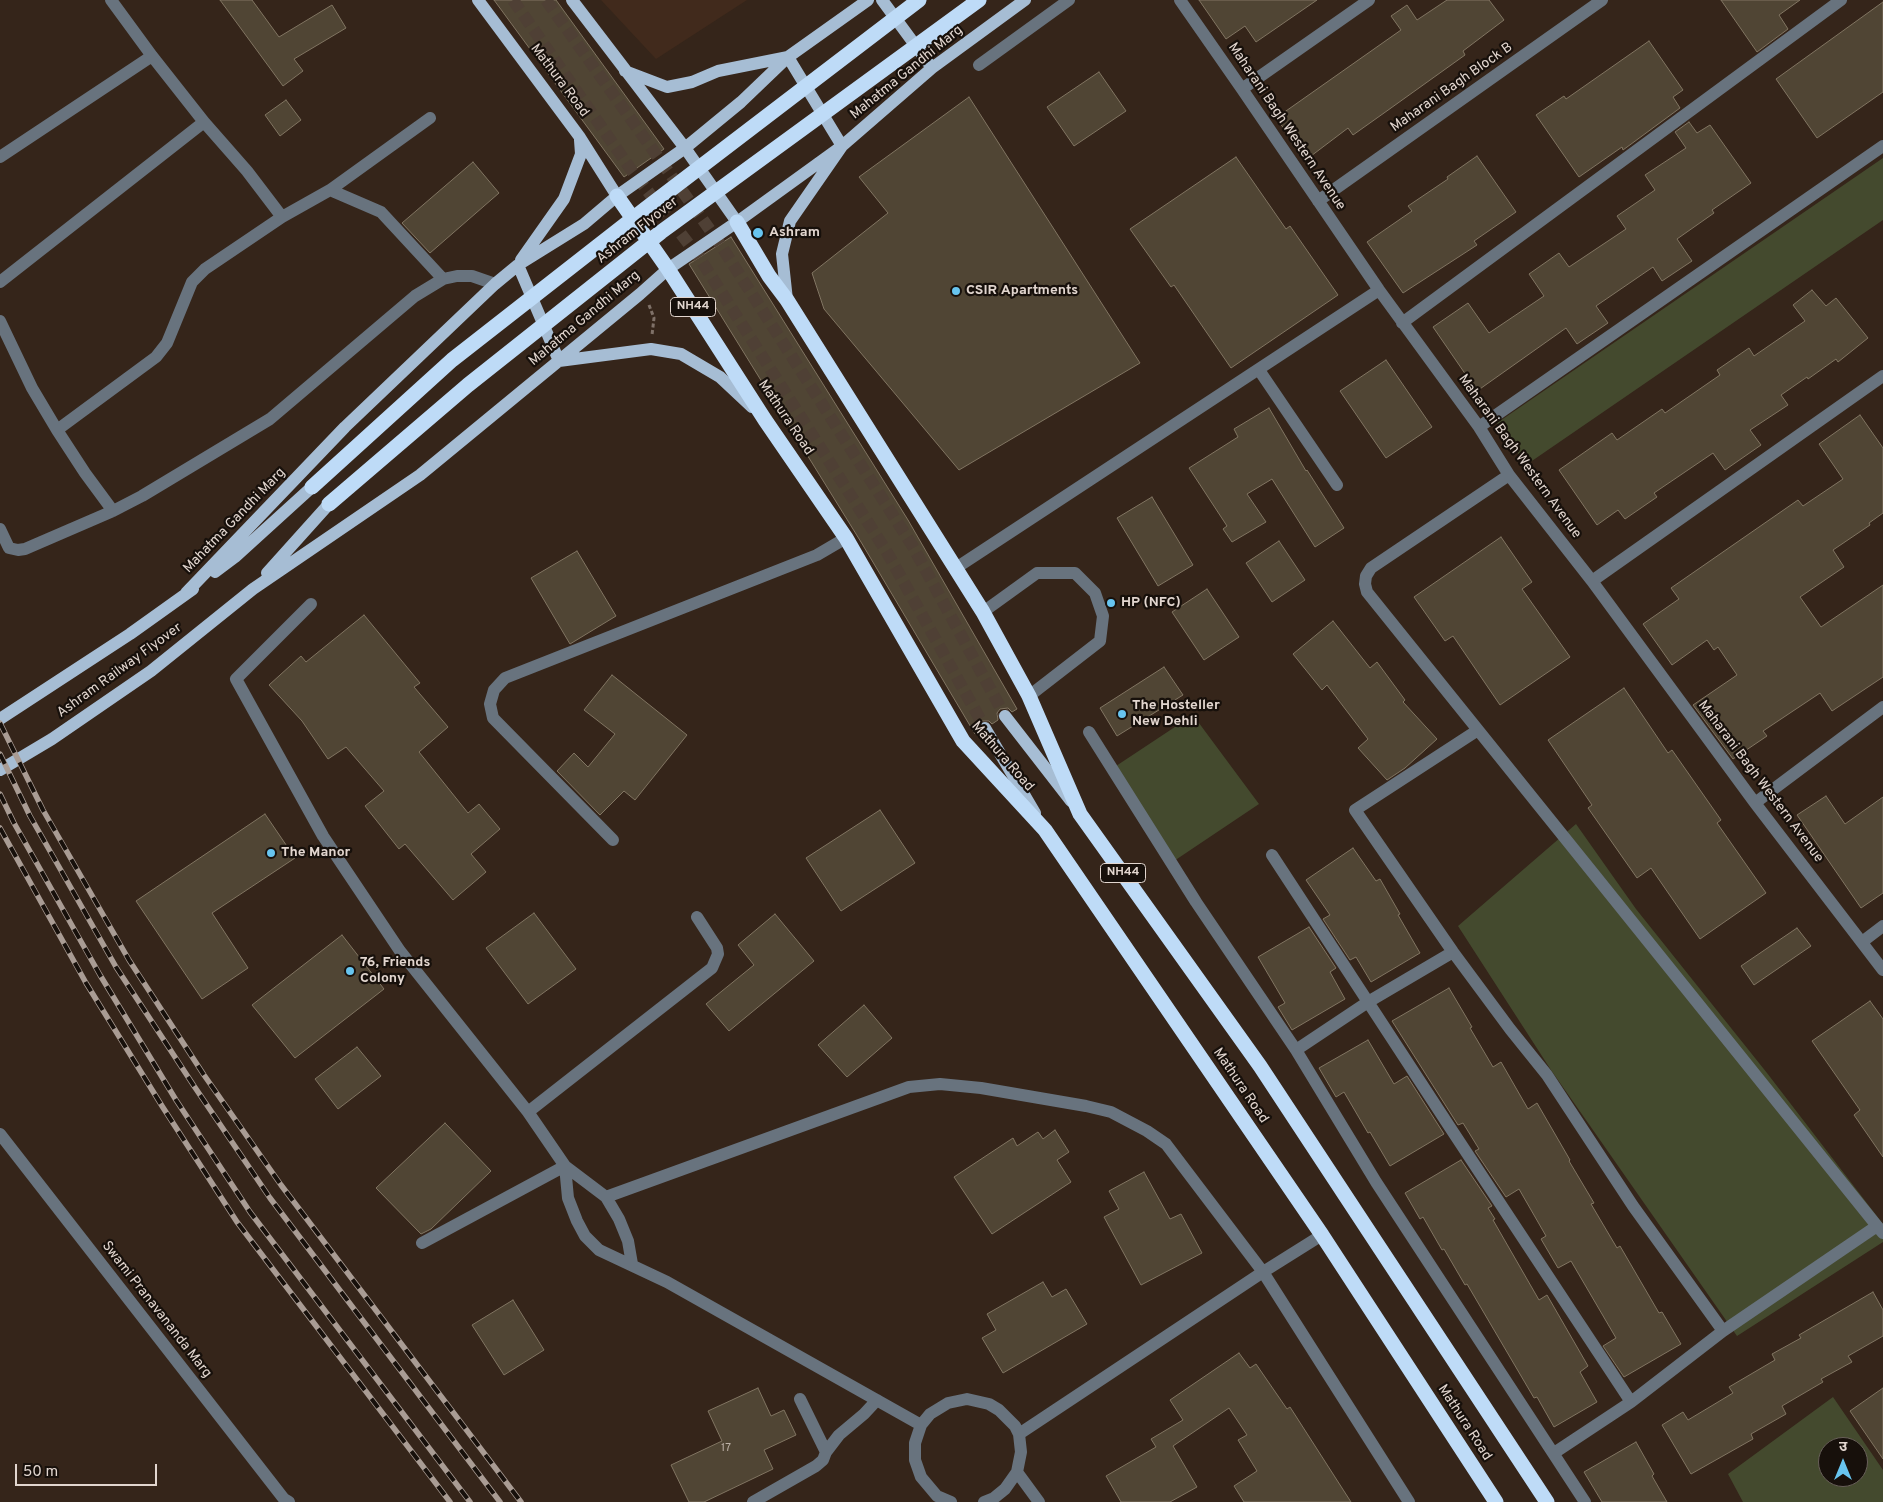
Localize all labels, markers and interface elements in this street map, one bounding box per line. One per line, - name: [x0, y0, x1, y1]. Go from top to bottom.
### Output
- street label: Mahatma Gandhi Marg: [847, 22, 967, 124]
- street label: Maharani Bagh Western Avenue: [1224, 40, 1348, 214]
- street label: Maharani Bagh Block B: [1388, 40, 1516, 136]
- street label: Mathura Road: [526, 41, 592, 121]
- street label: Ashram Flyover: [594, 194, 682, 268]
- place label: Ashram: [769, 225, 820, 241]
- marker: Ashram: [751, 226, 765, 240]
- street label: Mahatma Gandhi Marg: [526, 268, 644, 370]
- place label: CSIR Apartments: [966, 283, 1078, 299]
- marker: CSIR Apartments: [950, 285, 962, 297]
- road number: NH44: [670, 298, 716, 316]
- street label: Maharani Bagh Western Avenue: [1454, 372, 1584, 542]
- street label: Mathura Road: [754, 377, 816, 459]
- street label: Mahatma Gandhi Marg: [180, 465, 290, 577]
- place label: HP (NFC): [1121, 595, 1181, 611]
- marker: HP (NFC): [1105, 597, 1117, 609]
- street label: Ashram Railway Flyover: [54, 620, 186, 722]
- place label: The Hosteller New Dehli: [1132, 698, 1220, 730]
- street label: Maharani Bagh Western Avenue: [1694, 698, 1826, 866]
- marker: The Hosteller New Dehli: [1116, 708, 1128, 720]
- street label: Mathura Road: [967, 719, 1037, 795]
- place label: The Manor: [281, 845, 350, 861]
- marker: The Manor: [265, 847, 277, 859]
- road number: NH44: [1100, 864, 1146, 882]
- place label: 76, Friends Colony: [360, 955, 430, 988]
- marker: 76, Friends Colony: [344, 965, 356, 977]
- street label: Mathura Road: [1209, 1045, 1271, 1127]
- street label: Swami Pranavananda Marg: [97, 1238, 215, 1382]
- street label: Mathura Road: [1433, 1382, 1495, 1464]
- north arrow: [1818, 1437, 1868, 1487]
- text: उ: [1839, 1439, 1847, 1456]
- house number: 17: [721, 1442, 731, 1456]
- scale bar: [18, 1454, 160, 1486]
- text: 50 m: [23, 1463, 58, 1482]

